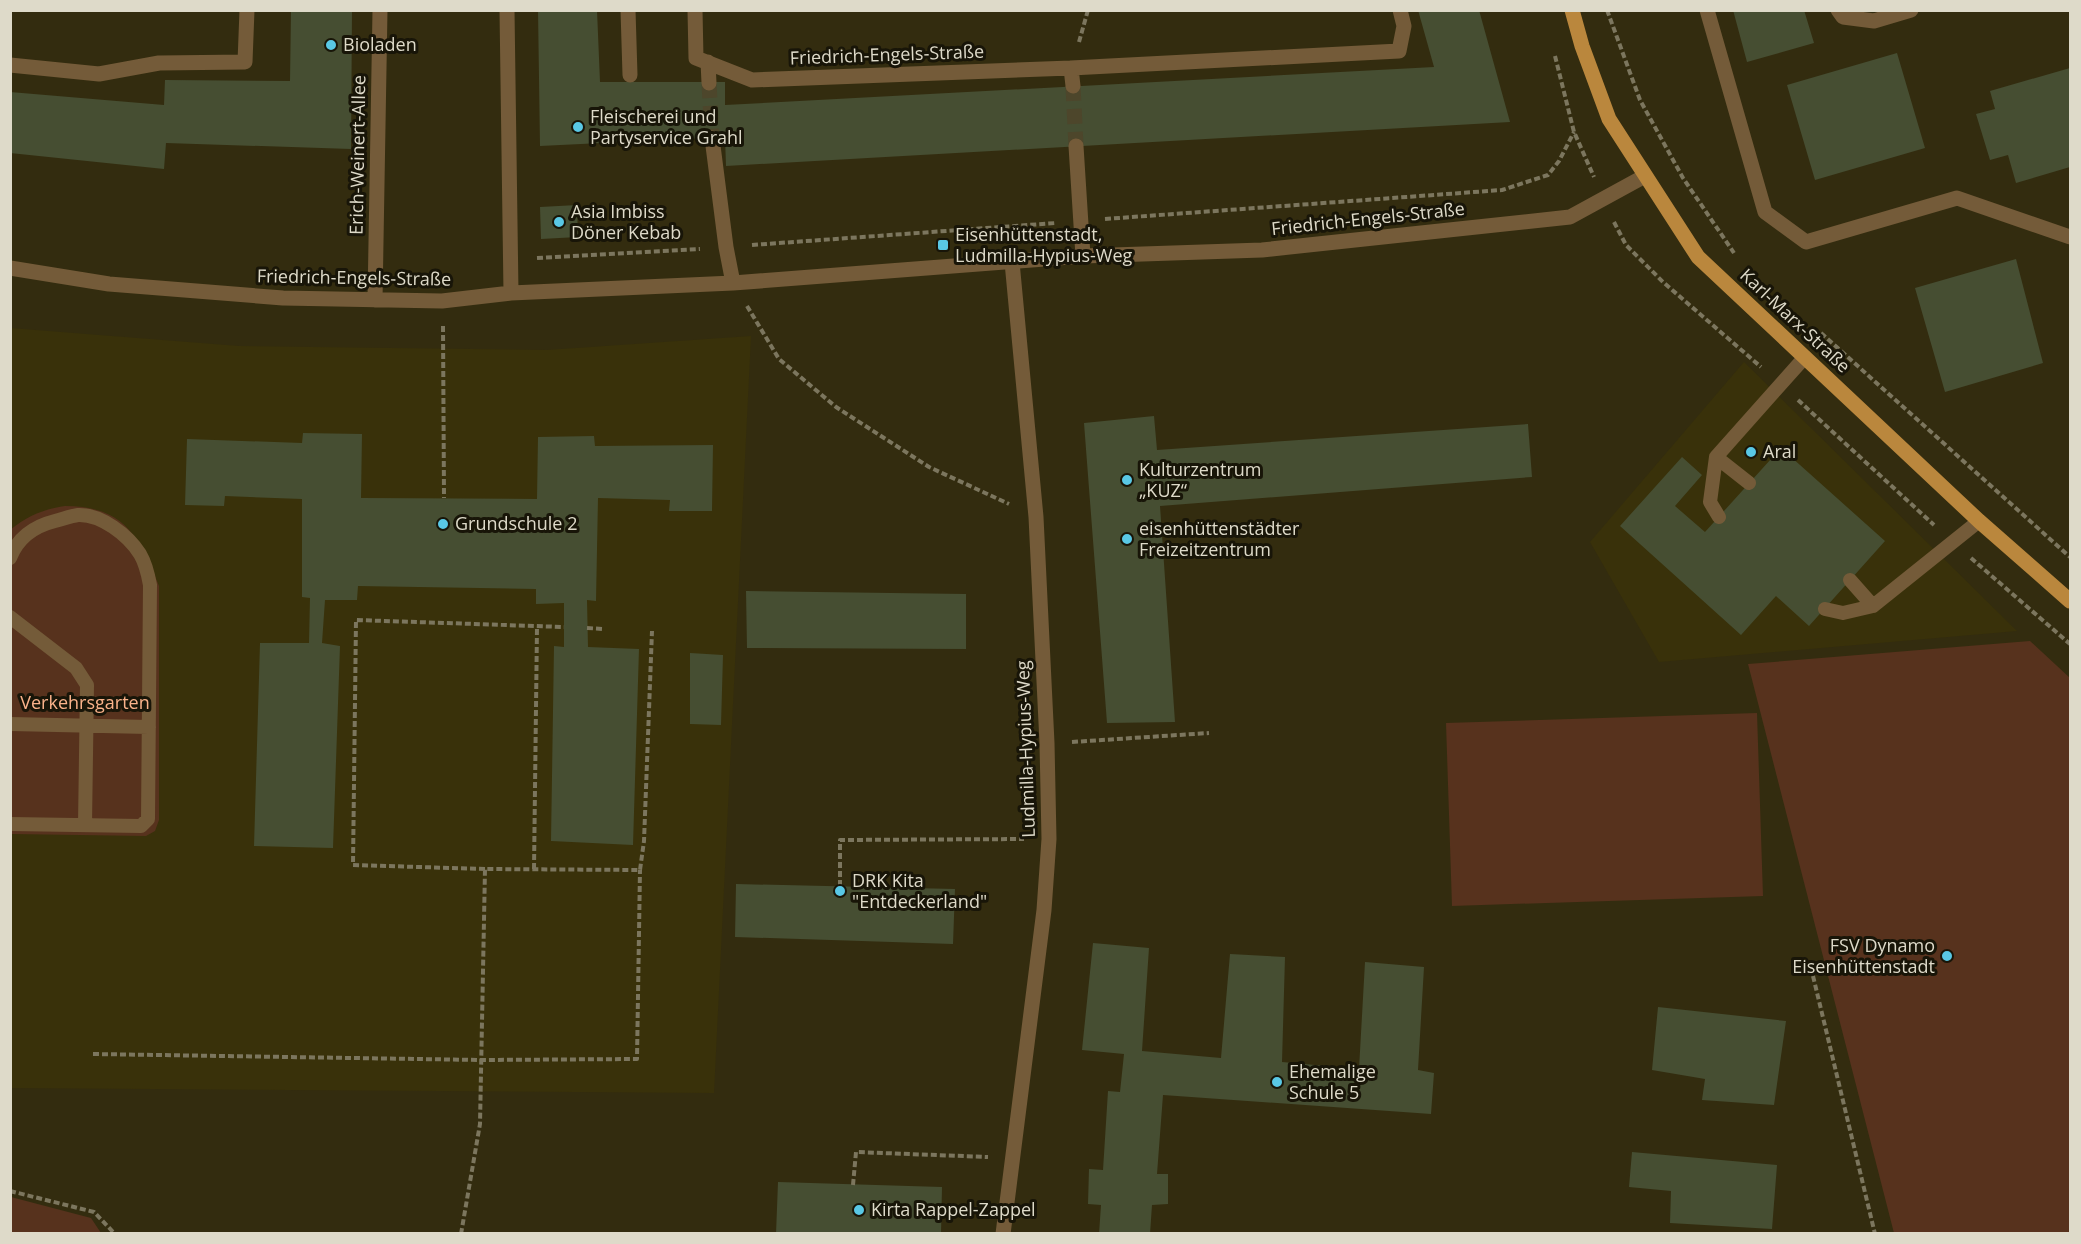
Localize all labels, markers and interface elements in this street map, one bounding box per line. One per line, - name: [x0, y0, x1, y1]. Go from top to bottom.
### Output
- place label: Bioladen: [343, 32, 417, 56]
- marker: Bioladen: [324, 38, 338, 52]
- street label: Friedrich-Engels-Straße: [789, 39, 985, 69]
- street label: Erich-Weinert-Allee: [344, 75, 370, 235]
- place label: Fleischerei und Partyservice Grahl: [590, 104, 743, 149]
- marker: Fleischerei und Partyservice Grahl: [571, 120, 585, 134]
- street label: Friedrich-Engels-Straße: [1270, 196, 1466, 240]
- place label: Asia Imbiss Döner Kebab: [571, 199, 681, 244]
- marker: Asia Imbiss Döner Kebab: [552, 215, 566, 229]
- place label: Eisenhüttenstadt, Ludmilla-Hypius-Weg: [955, 222, 1133, 267]
- marker: Eisenhüttenstadt, Ludmilla-Hypius-Weg: [936, 238, 950, 252]
- street label: Friedrich-Engels-Straße: [257, 263, 451, 291]
- street label: Karl-Marx-Straße: [1735, 263, 1856, 378]
- place label: Aral: [1763, 439, 1796, 463]
- marker: Aral: [1744, 445, 1758, 459]
- place label: Kulturzentrum „KUZ“: [1139, 457, 1261, 502]
- marker: Kulturzentrum „KUZ“: [1120, 473, 1134, 487]
- place label: Grundschule 2: [455, 511, 577, 535]
- place label: eisenhüttenstädter Freizeitzentrum: [1139, 516, 1300, 561]
- marker: Grundschule 2: [436, 517, 450, 531]
- marker: eisenhüttenstädter Freizeitzentrum: [1120, 532, 1134, 546]
- street label: Ludmilla-Hypius-Weg: [1010, 660, 1040, 838]
- park label: Verkehrsgarten: [20, 690, 150, 714]
- place label: DRK Kita "Entdeckerland": [852, 868, 987, 913]
- marker: DRK Kita "Entdeckerland": [833, 884, 847, 898]
- place label: FSV Dynamo Eisenhüttenstadt: [1792, 933, 1935, 978]
- marker: FSV Dynamo Eisenhüttenstadt: [1940, 949, 1954, 963]
- place label: Ehemalige Schule 5: [1289, 1059, 1376, 1104]
- marker: Ehemalige Schule 5: [1270, 1075, 1284, 1089]
- place label: Kirta Rappel-Zappel: [871, 1197, 1036, 1221]
- marker: Kirta Rappel-Zappel: [852, 1203, 866, 1217]

